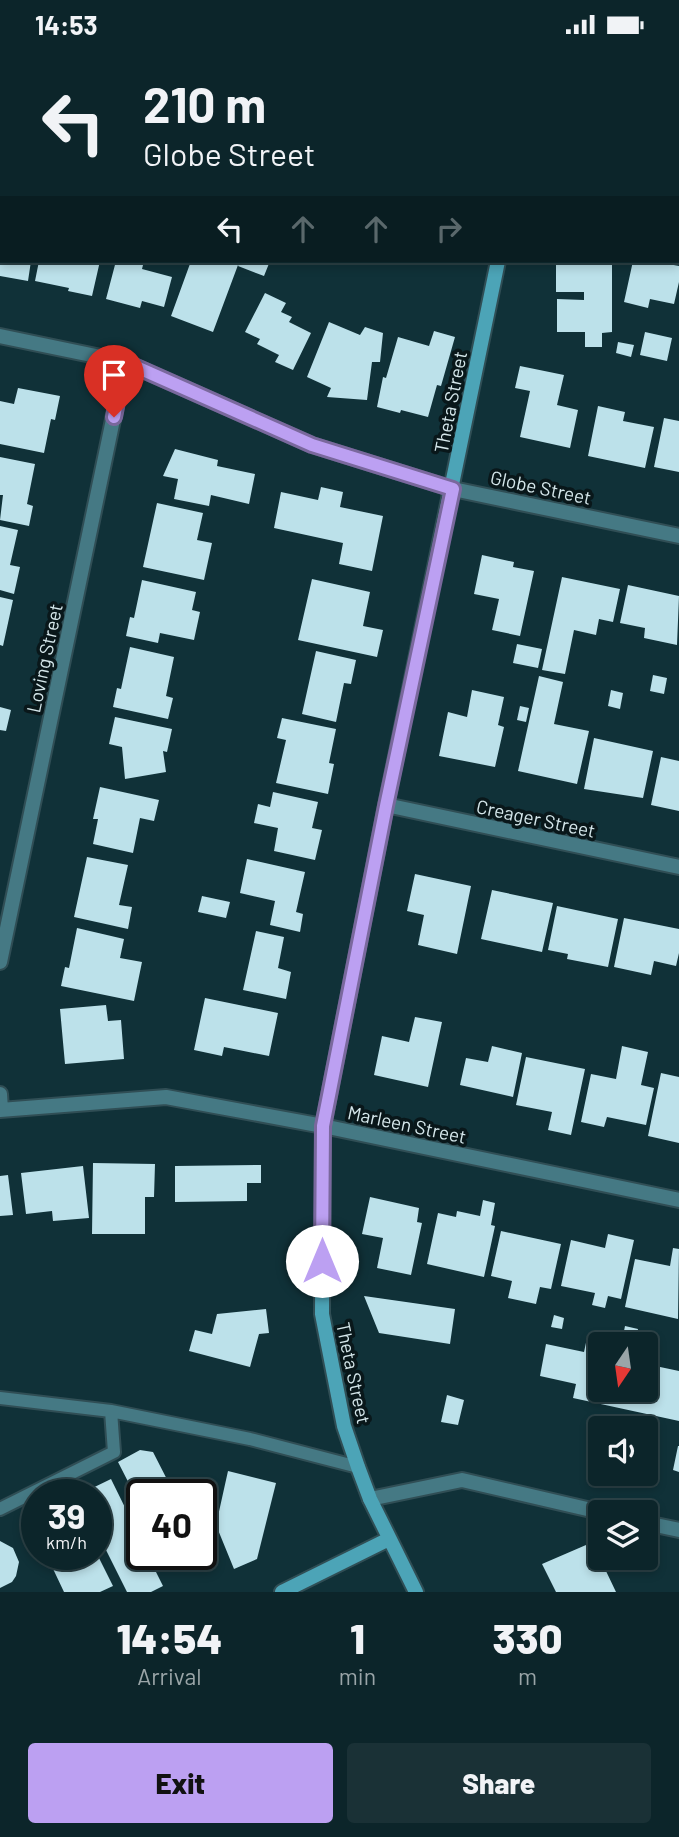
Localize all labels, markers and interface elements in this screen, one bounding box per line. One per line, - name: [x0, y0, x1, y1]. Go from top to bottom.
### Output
- text: 14:53: [35, 9, 97, 40]
- text: 210 m: [143, 74, 266, 133]
- icon: left: [28, 77, 119, 168]
- text: Globe Street: [143, 134, 315, 172]
- icon: left: [211, 210, 249, 248]
- icon: ahead: [284, 210, 322, 248]
- icon: ahead: [357, 210, 395, 248]
- icon: right: [430, 210, 468, 248]
- pin: [84, 345, 144, 417]
- street label: Theta Street: [429, 349, 471, 455]
- icon: arrive: [95, 356, 133, 394]
- street label: Globe Street: [489, 465, 593, 509]
- street label: Loving Street: [21, 601, 67, 715]
- street label: Creager Street: [474, 794, 598, 842]
- street label: Marleen Street: [346, 1100, 468, 1148]
- position arrow: [285, 1224, 359, 1298]
- street label: Theta Street: [332, 1320, 376, 1426]
- north arrow: [588, 1332, 658, 1402]
- map controls: [588, 1332, 658, 1570]
- button: sound: [588, 1416, 658, 1486]
- speed limit sign: 40: [126, 1479, 217, 1570]
- text: 39: [48, 1494, 85, 1536]
- button: layers: [588, 1500, 658, 1570]
- text: km/h: [46, 1531, 87, 1553]
- text: 14:54: [116, 1612, 222, 1662]
- text: 1: [350, 1612, 365, 1662]
- text: 330: [493, 1612, 563, 1662]
- text: Arrival: [137, 1662, 202, 1690]
- text: min: [339, 1662, 376, 1690]
- text: m: [518, 1662, 537, 1690]
- button: Exit: [28, 1743, 333, 1823]
- button: Share: [347, 1743, 651, 1823]

